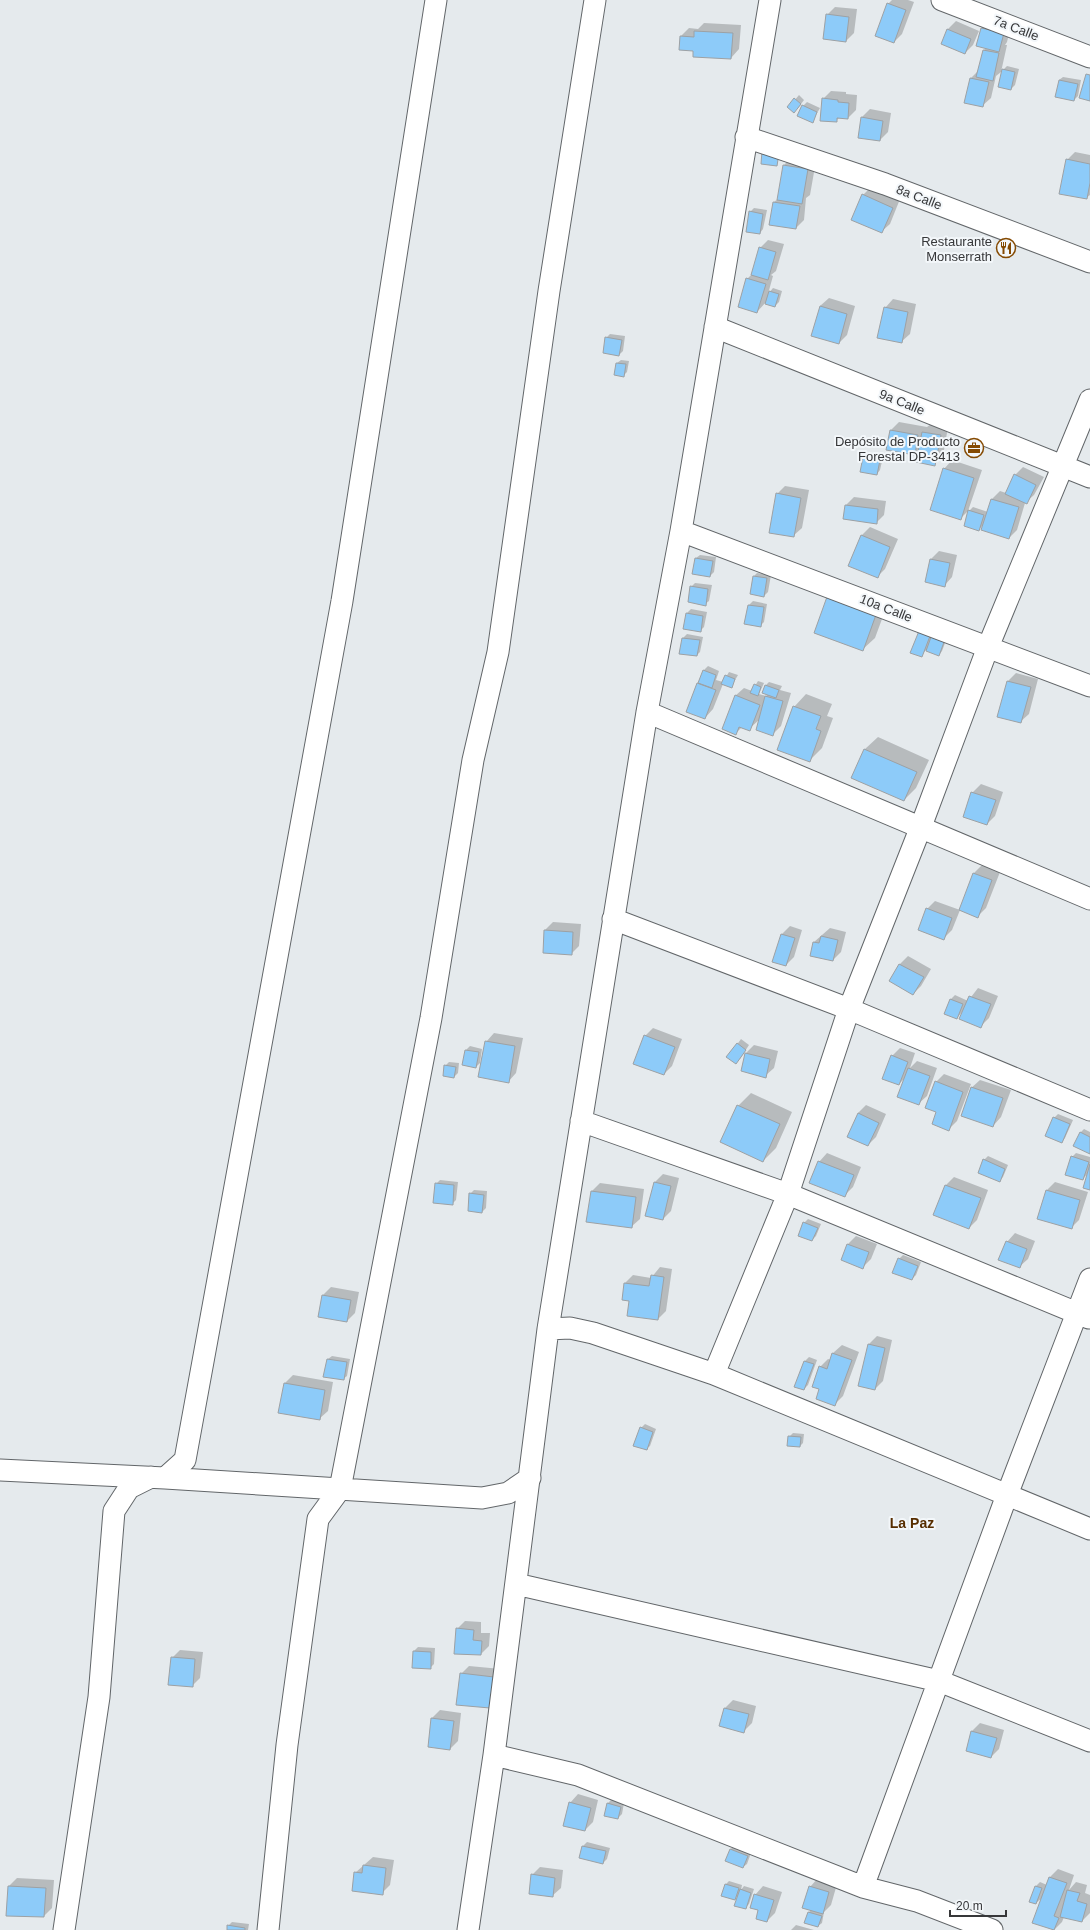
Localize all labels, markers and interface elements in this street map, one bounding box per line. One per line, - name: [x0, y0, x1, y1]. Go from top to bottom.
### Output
- street label: 7a Calle: [991, 12, 1041, 44]
- street label: 8a Calle: [894, 181, 944, 213]
- place label: Restaurante Monserrath: [921, 234, 992, 264]
- restaurant icon: Restaurante Monserrath: [995, 237, 1017, 259]
- street label: 9a Calle: [877, 386, 927, 418]
- place label: Depósito de Producto Forestal DP-3413: [835, 434, 960, 464]
- office icon: Depósito de Producto Forestal DP-3413: [963, 437, 985, 459]
- street label: 10a Calle: [858, 591, 914, 625]
- district label: La Paz: [890, 1515, 934, 1531]
- scale bar: [950, 1892, 1006, 1918]
- text: 20 m: [956, 1899, 983, 1913]

